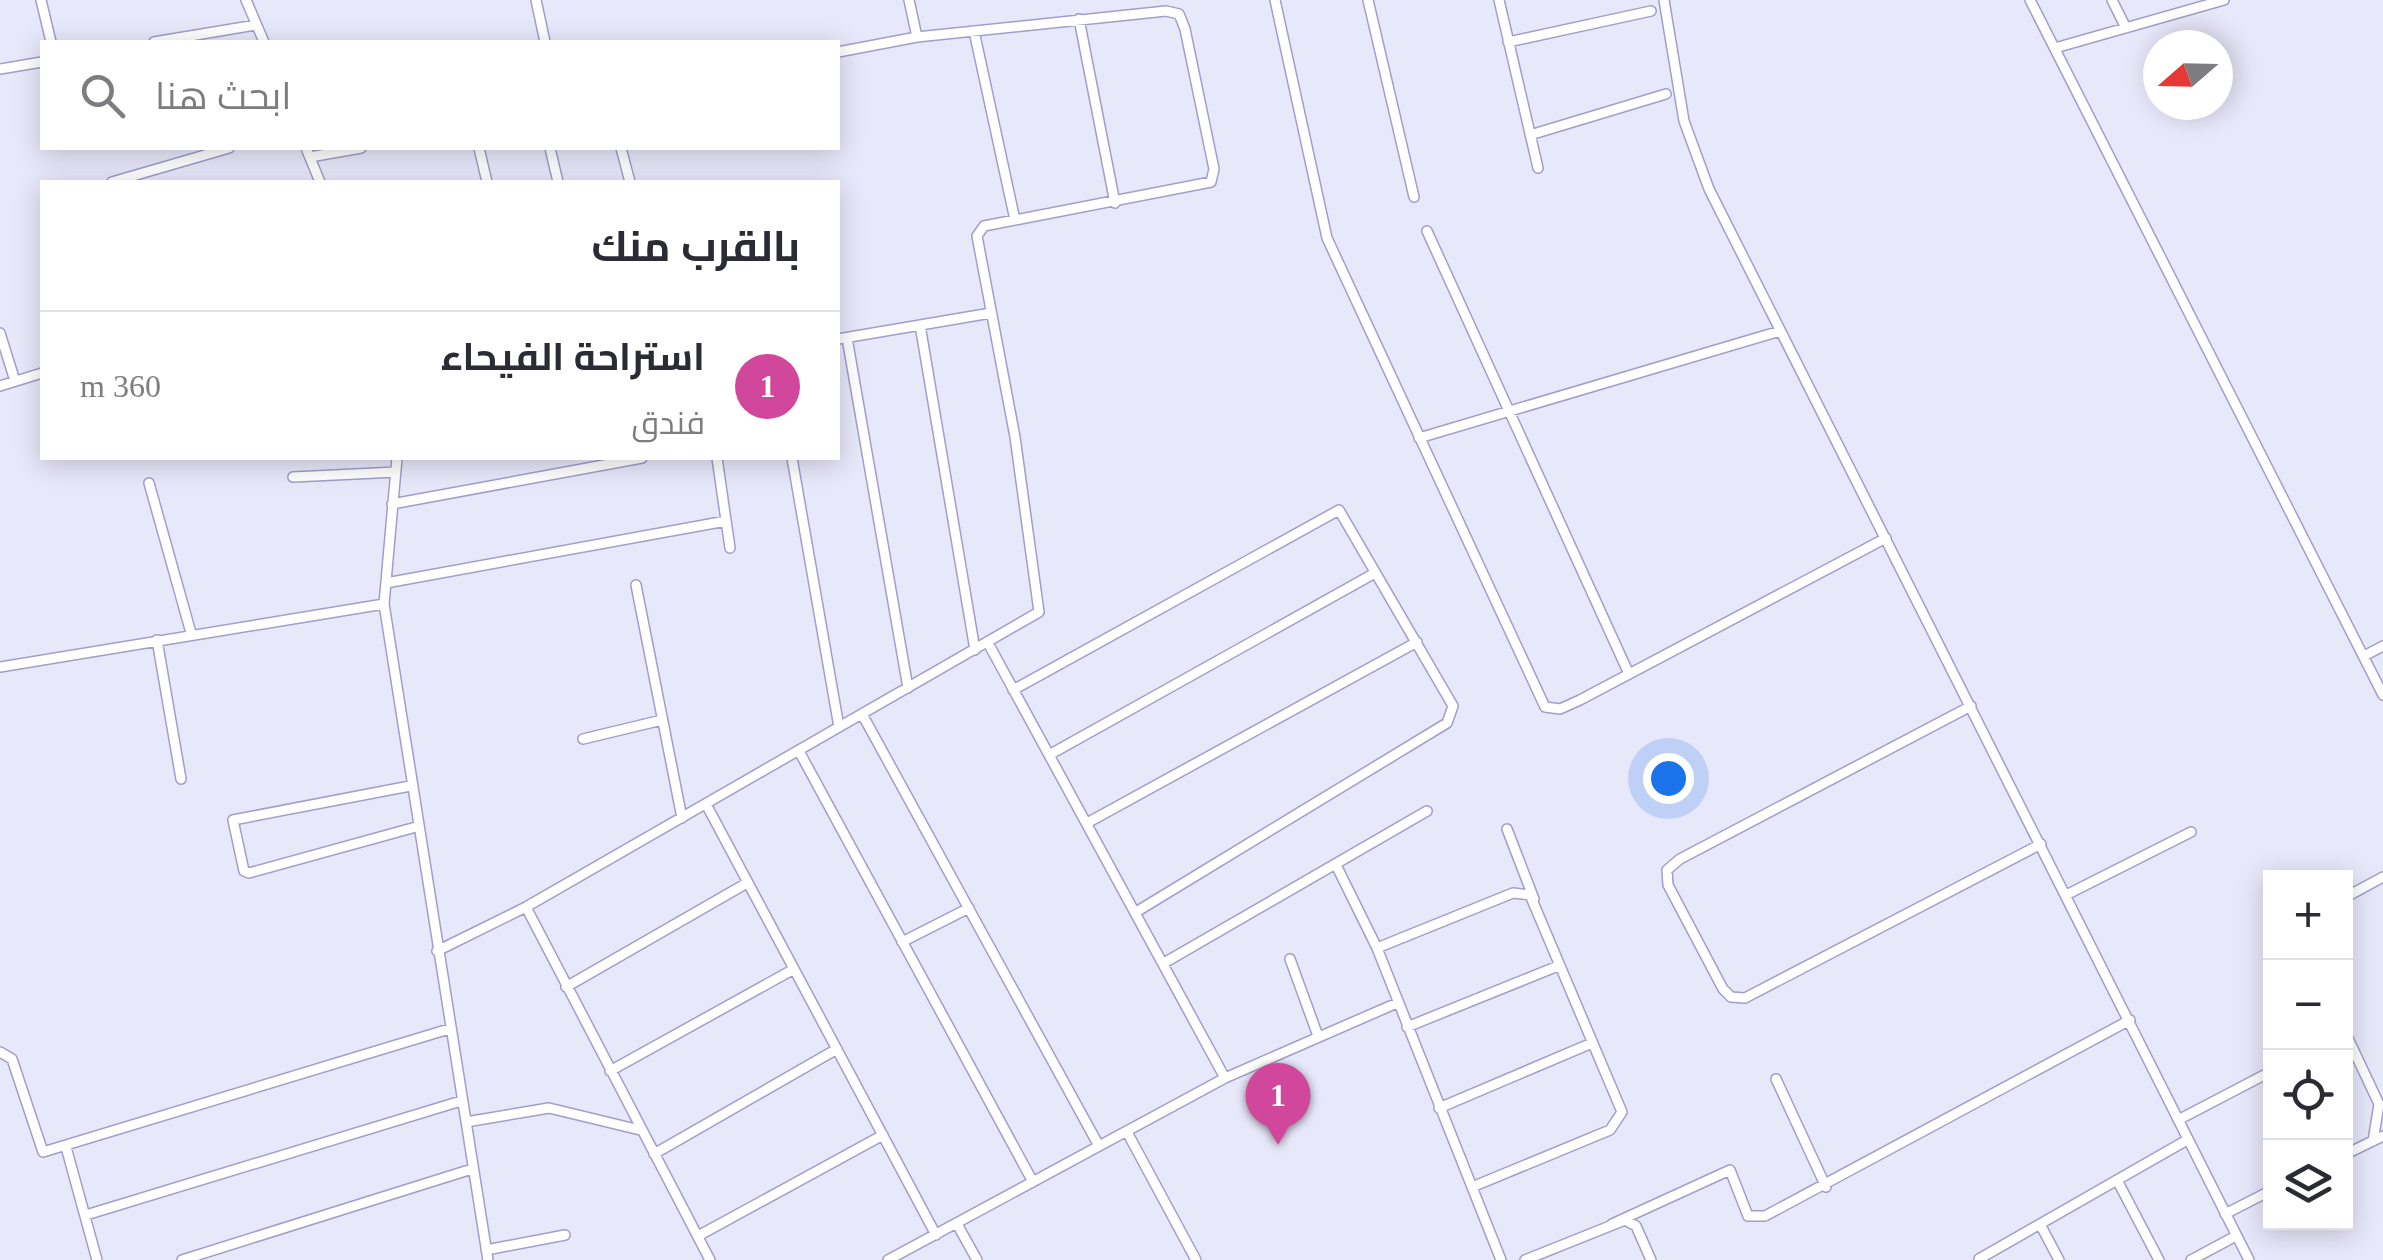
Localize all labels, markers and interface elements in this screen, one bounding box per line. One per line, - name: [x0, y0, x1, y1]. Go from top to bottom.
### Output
- north arrow: [2143, 30, 2233, 120]
- search box: [40, 40, 840, 150]
- icon: search: [75, 68, 130, 123]
- text: ابحث هنا: [155, 75, 291, 117]
- text: بالقرب منك: [591, 224, 800, 270]
- text: استراحة الفيحاء: [441, 336, 705, 378]
- text: 360 m: [80, 368, 161, 404]
- text: 1: [760, 368, 776, 404]
- text: فندق: [631, 405, 705, 441]
- your location: [1643, 753, 1694, 804]
- map controls: [2263, 870, 2353, 1230]
- button: +: [2263, 870, 2353, 960]
- button: −: [2263, 960, 2353, 1050]
- button: locate: [2263, 1050, 2353, 1140]
- pin: 1: [1246, 1062, 1310, 1145]
- button: layers: [2263, 1140, 2353, 1230]

